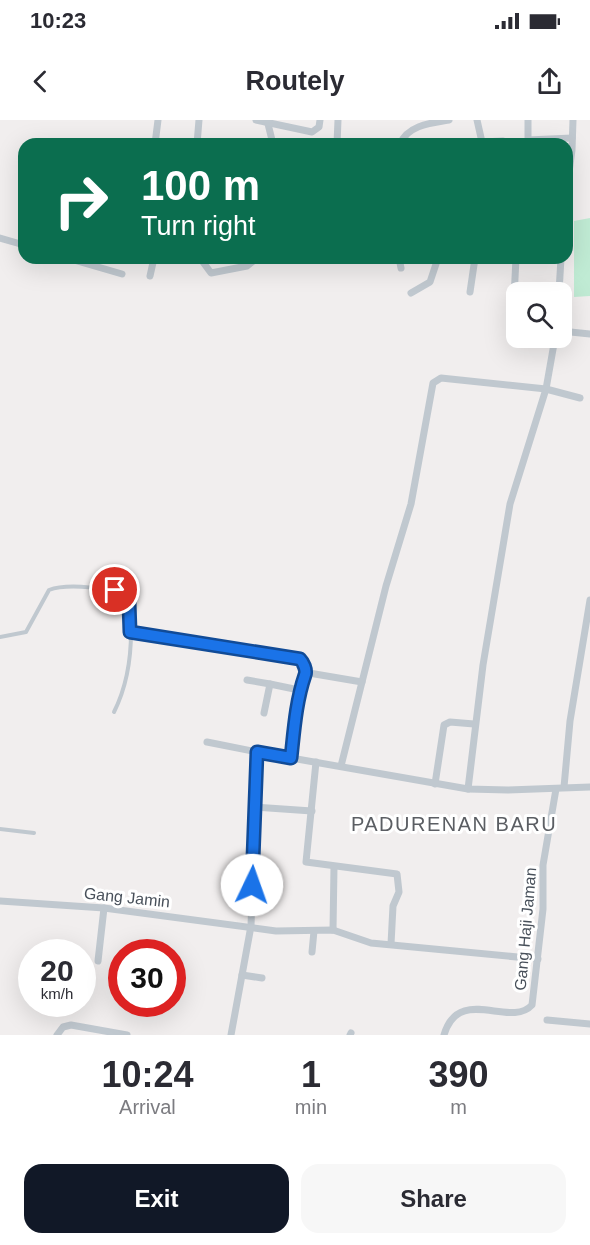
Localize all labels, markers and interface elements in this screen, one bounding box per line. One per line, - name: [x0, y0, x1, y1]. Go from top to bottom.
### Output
- text: 10:23: [30, 8, 86, 33]
- icon: back: [24, 65, 57, 98]
- icon: share: [533, 65, 566, 98]
- text: Routely: [245, 66, 345, 96]
- icon: right: [42, 162, 120, 240]
- text: 100 m: [141, 162, 260, 209]
- text: Turn right: [141, 211, 256, 241]
- map controls: [506, 282, 572, 348]
- button: search: [506, 282, 572, 348]
- pin: [89, 564, 140, 615]
- icon: arrive: [98, 573, 131, 606]
- district label: PADURENAN BARU: [351, 813, 557, 835]
- position arrow: [220, 853, 284, 917]
- street label: Gang Haji Jaman: [512, 867, 539, 991]
- street label: Gang Jamin: [83, 885, 171, 910]
- speed limit sign: 30: [108, 939, 186, 1017]
- text: 20: [40, 954, 74, 987]
- text: km/h: [41, 985, 73, 1002]
- text: 10:24: [101, 1054, 193, 1095]
- text: 1: [301, 1054, 321, 1095]
- text: 390: [428, 1054, 489, 1095]
- text: Arrival: [119, 1096, 176, 1118]
- text: min: [295, 1096, 327, 1118]
- text: m: [450, 1096, 467, 1118]
- button: Exit: [24, 1164, 289, 1233]
- button: Share: [301, 1164, 566, 1233]

